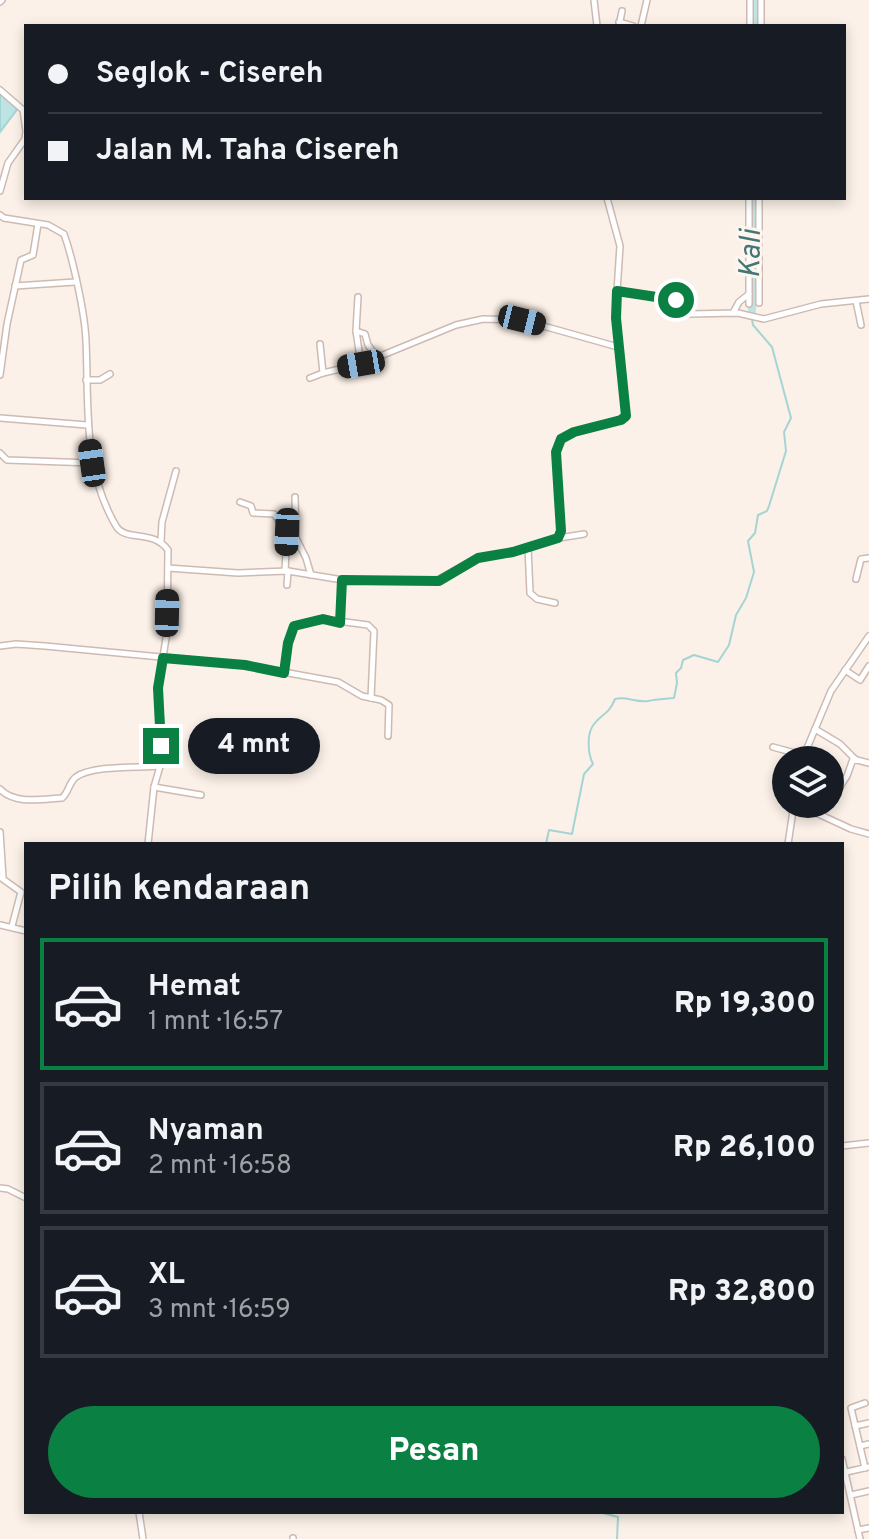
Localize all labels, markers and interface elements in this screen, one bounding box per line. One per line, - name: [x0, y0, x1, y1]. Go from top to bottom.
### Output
- text: Seglok - Cisereh: [96, 56, 324, 93]
- text: Jalan M. Taha Cisereh: [96, 133, 400, 170]
- water label: Kali: [733, 228, 771, 279]
- route start: [658, 282, 694, 318]
- car: [496, 303, 548, 337]
- car: [335, 348, 387, 380]
- car: [77, 438, 107, 488]
- car: [274, 508, 300, 556]
- car: [155, 589, 179, 637]
- callout: 4 mnt: [189, 718, 321, 774]
- route end: [143, 728, 179, 764]
- text: 4 mnt: [218, 729, 290, 762]
- map controls: [772, 746, 844, 818]
- button: layers: [772, 746, 844, 818]
- text: Pilih kendaraan: [48, 867, 310, 913]
- icon: car: [52, 968, 124, 1040]
- text: Hemat: [148, 969, 241, 1006]
- text: Rp 19,300: [674, 986, 816, 1023]
- text: 1 mnt · 16:57: [148, 1006, 283, 1039]
- icon: car: [52, 1112, 124, 1184]
- text: Nyaman: [148, 1113, 264, 1150]
- text: Rp 26,100: [673, 1130, 816, 1167]
- text: 2 mnt · 16:58: [148, 1150, 292, 1183]
- icon: car: [52, 1256, 124, 1328]
- text: XL: [148, 1257, 185, 1294]
- text: Rp 32,800: [668, 1274, 816, 1311]
- text: 3 mnt · 16:59: [148, 1294, 291, 1327]
- button: Pesan: [48, 1406, 820, 1498]

